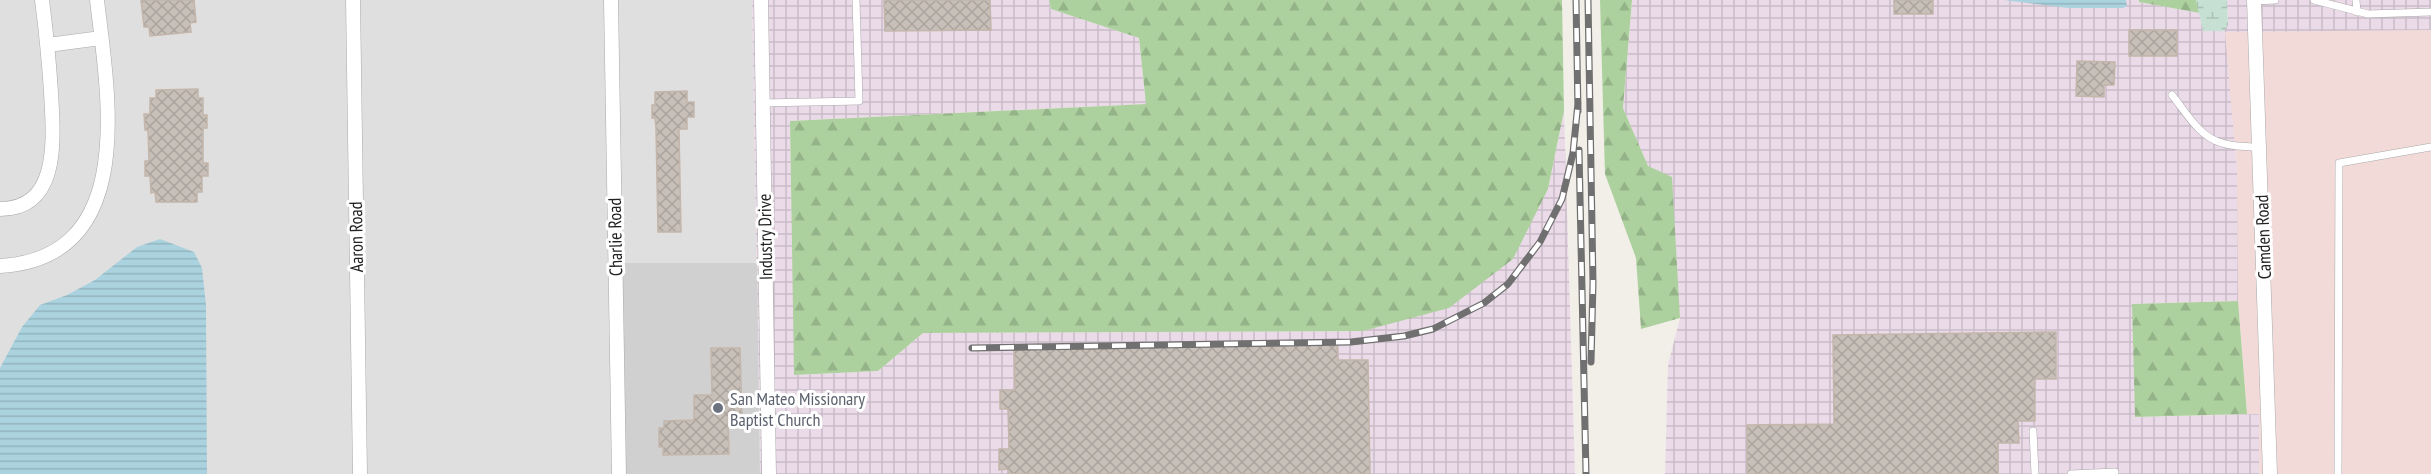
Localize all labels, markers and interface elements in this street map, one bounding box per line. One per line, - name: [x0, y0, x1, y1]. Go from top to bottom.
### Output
- street label: Industry Drive: [753, 194, 777, 280]
- street label: Camden Road: [2250, 194, 2276, 280]
- street label: Charlie Road: [603, 198, 627, 276]
- street label: Aaron Road: [344, 201, 368, 273]
- place label: San Mateo Missionary Baptist Church: [730, 387, 865, 431]
- marker: San Mateo Missionary Baptist Church: [711, 401, 725, 415]

